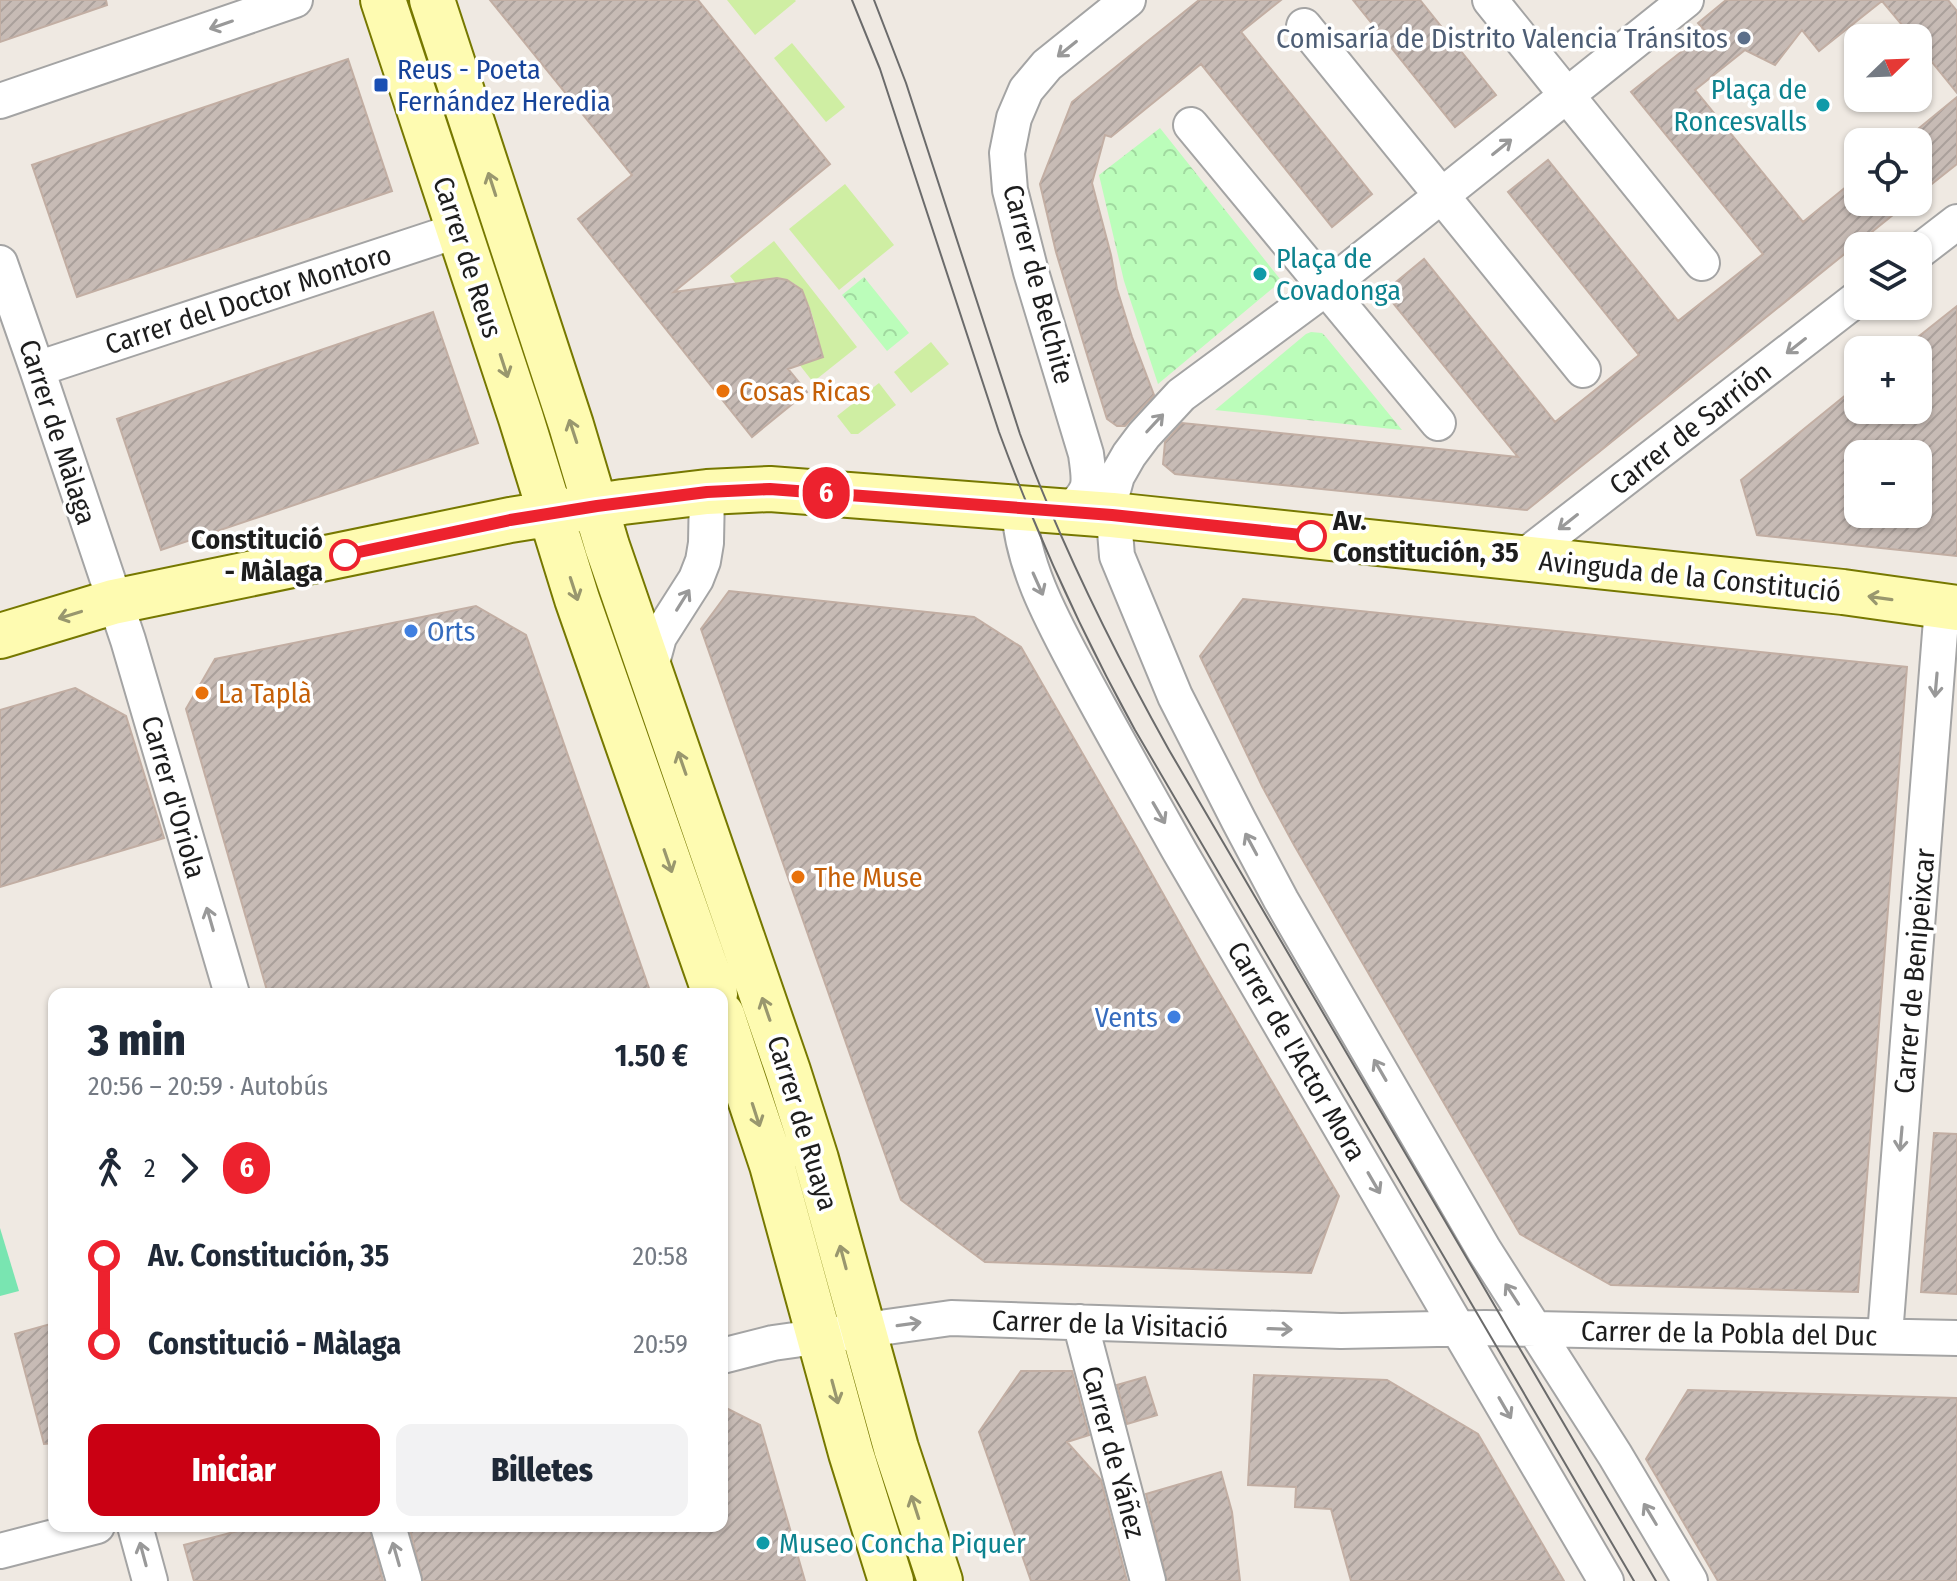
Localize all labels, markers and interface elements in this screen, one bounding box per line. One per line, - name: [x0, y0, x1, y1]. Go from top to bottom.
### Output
- one-way arrow: [209, 19, 234, 34]
- place label: Comisaría de Distrito Valencia Tránsitos: [1276, 22, 1728, 55]
- north arrow: [1844, 24, 1932, 112]
- map controls: [1844, 24, 1932, 528]
- marker: Comisaría de Distrito Valencia Tránsitos: [1735, 29, 1753, 47]
- one-way arrow: [1058, 40, 1078, 58]
- place label: Reus - Poeta Fernández Heredia: [397, 53, 611, 118]
- place label: Plaça de Roncesvalls: [1674, 73, 1807, 138]
- marker: Reus - Poeta Fernández Heredia: [372, 76, 390, 94]
- marker: Plaça de Roncesvalls: [1814, 96, 1832, 114]
- button: locate: [1844, 128, 1932, 216]
- one-way arrow: [1491, 138, 1512, 156]
- street label: Carrer de Reus: [426, 172, 509, 342]
- one-way arrow: [484, 172, 499, 198]
- street label: Carrer de Belchite: [996, 181, 1081, 387]
- button: layers: [1844, 232, 1932, 320]
- street label: Carrer del Doctor Montoro: [101, 238, 395, 361]
- place label: Plaça de Covadonga: [1276, 242, 1401, 307]
- marker: Plaça de Covadonga: [1251, 265, 1269, 283]
- street label: Carrer de Màlaga: [12, 336, 103, 529]
- button: +: [1844, 336, 1932, 424]
- one-way arrow: [1786, 338, 1807, 355]
- one-way arrow: [497, 353, 512, 379]
- street label: Carrer de Sarrión: [1603, 355, 1778, 502]
- place label: Cosas Ricas: [739, 375, 871, 408]
- marker: Cosas Ricas: [714, 382, 732, 400]
- one-way arrow: [1146, 413, 1164, 433]
- one-way arrow: [564, 419, 579, 444]
- button: −: [1844, 440, 1932, 528]
- line badge: 6: [800, 467, 852, 519]
- text: 6: [819, 476, 833, 509]
- place label: Av. Constitución, 35: [1332, 504, 1519, 569]
- one-way arrow: [1558, 514, 1579, 531]
- marker: Av. Constitución, 35: [1296, 521, 1326, 551]
- place label: Constitució - Màlaga: [191, 523, 323, 588]
- marker: Constitució - Màlaga: [330, 540, 360, 570]
- street label: Avinguda de la Constitució: [1537, 544, 1843, 609]
- one-way arrow: [1031, 571, 1046, 595]
- one-way arrow: [567, 576, 582, 601]
- one-way arrow: [675, 589, 691, 612]
- one-way arrow: [1868, 590, 1893, 605]
- one-way arrow: [57, 608, 83, 623]
- place label: Orts: [427, 615, 475, 648]
- marker: Orts: [402, 622, 420, 640]
- one-way arrow: [1929, 671, 1944, 698]
- place label: La Taplà: [218, 677, 312, 710]
- marker: La Taplà: [193, 684, 211, 702]
- street label: Carrer d'Oriola: [135, 712, 212, 882]
- one-way arrow: [674, 751, 689, 776]
- one-way arrow: [1151, 801, 1167, 825]
- one-way arrow: [1243, 833, 1259, 856]
- street label: Carrer de Benipeixcar: [1887, 847, 1942, 1095]
- one-way arrow: [662, 848, 677, 873]
- place label: The Muse: [814, 861, 922, 894]
- marker: The Muse: [789, 868, 807, 886]
- one-way arrow: [202, 907, 217, 933]
- street label: Carrer de l'Actor Mora: [1220, 936, 1373, 1167]
- one-way arrow: [758, 997, 773, 1022]
- place label: Vents: [1095, 1001, 1158, 1034]
- marker: Vents: [1165, 1008, 1183, 1026]
- text: 3 min: [88, 1014, 186, 1067]
- street label: Carrer de Ruaya: [760, 1032, 845, 1215]
- text: 1.50 €: [615, 1038, 688, 1074]
- one-way arrow: [1372, 1059, 1388, 1082]
- text: 20:56 – 20:59 · Autobús: [88, 1071, 328, 1102]
- one-way arrow: [749, 1102, 764, 1128]
- one-way arrow: [1893, 1125, 1908, 1152]
- icon: walk: [88, 1146, 132, 1190]
- icon: forward: [167, 1146, 211, 1190]
- text: 6: [239, 1151, 254, 1184]
- text: 2: [144, 1153, 155, 1184]
- one-way arrow: [1366, 1171, 1382, 1194]
- text: Av. Constitución, 35: [148, 1238, 389, 1274]
- text: 20:58: [632, 1241, 688, 1272]
- one-way arrow: [835, 1245, 850, 1271]
- one-way arrow: [1504, 1283, 1521, 1305]
- street label: Carrer de la Visitació: [991, 1304, 1229, 1345]
- street label: Carrer de la Pobla del Duc: [1581, 1314, 1877, 1353]
- one-way arrow: [896, 1316, 921, 1331]
- one-way arrow: [1266, 1322, 1293, 1337]
- text: Constitució - Màlaga: [148, 1326, 401, 1362]
- text: 20:59: [633, 1329, 688, 1360]
- street label: Carrer de Yáñez: [1075, 1362, 1152, 1542]
- one-way arrow: [828, 1379, 843, 1405]
- one-way arrow: [1497, 1396, 1513, 1419]
- button: Iniciar: [88, 1424, 380, 1516]
- button: Billetes: [396, 1424, 688, 1516]
- one-way arrow: [907, 1495, 922, 1520]
- one-way arrow: [1642, 1503, 1658, 1526]
- place label: Museo Concha Piquer: [779, 1527, 1026, 1560]
- marker: Museo Concha Piquer: [754, 1534, 772, 1552]
- one-way arrow: [135, 1541, 150, 1567]
- one-way arrow: [388, 1541, 403, 1567]

